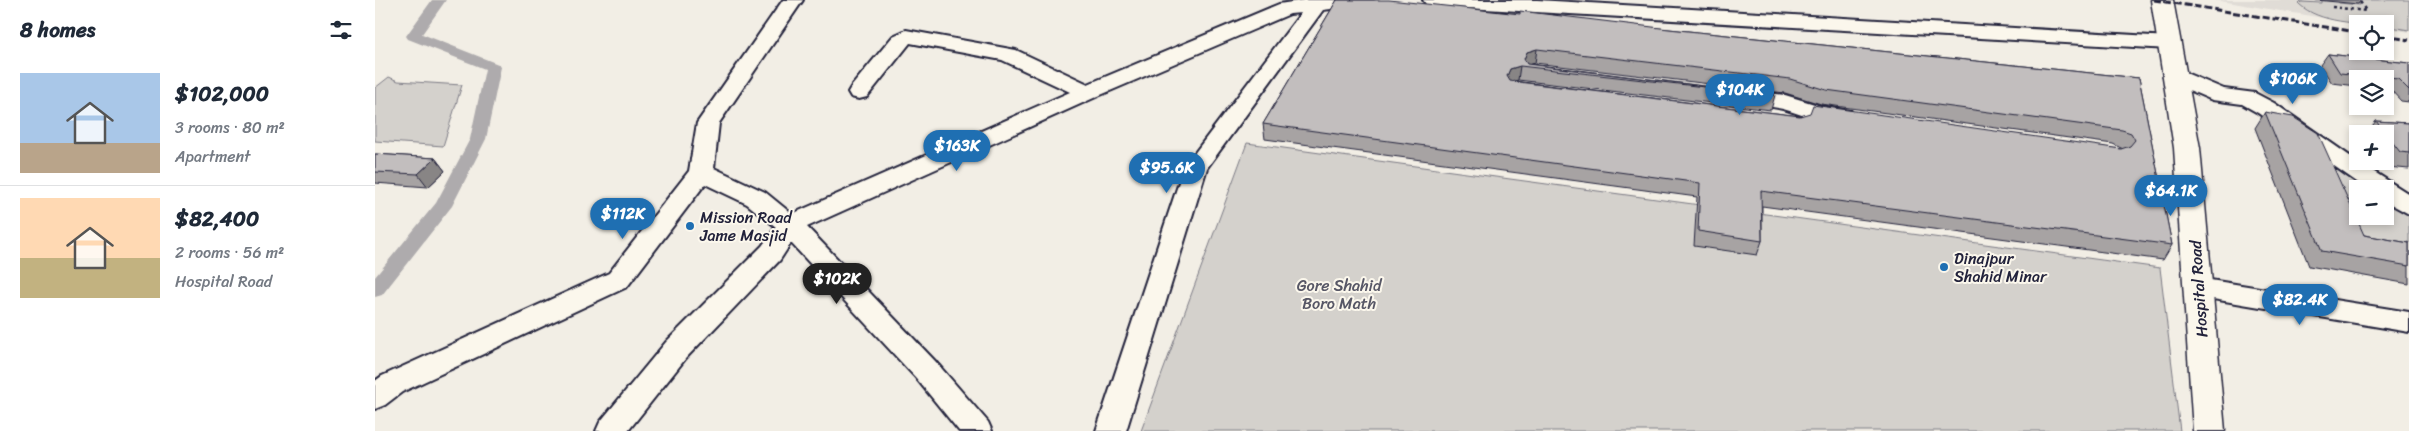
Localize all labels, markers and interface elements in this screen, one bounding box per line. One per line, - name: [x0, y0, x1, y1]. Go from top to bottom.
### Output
- text: 8 homes: [20, 11, 95, 49]
- map controls: [2349, 15, 2394, 225]
- button: locate: [2349, 15, 2394, 60]
- icon: filters: [327, 16, 355, 44]
- pin: $106K: [2258, 62, 2328, 105]
- text: $106K: [2270, 64, 2316, 93]
- button: layers: [2349, 70, 2394, 115]
- pin: $104K: [1705, 74, 1775, 116]
- text: $102,000: [175, 75, 269, 113]
- text: $104K: [1716, 75, 1764, 104]
- icon: home: [60, 93, 120, 153]
- text: 3 rooms · 80 m²: [175, 113, 285, 142]
- button: +: [2349, 125, 2394, 170]
- pin: $163K: [922, 130, 992, 172]
- text: $163K: [934, 131, 980, 160]
- text: Apartment: [175, 142, 251, 171]
- pin: $95.6K: [1126, 152, 1208, 194]
- text: $95.6K: [1140, 153, 1194, 182]
- pin: $64.1K: [2130, 174, 2212, 217]
- text: $64.1K: [2145, 176, 2197, 205]
- button: −: [2349, 180, 2394, 225]
- pin: $112K: [588, 198, 658, 240]
- text: $112K: [601, 199, 645, 228]
- text: $82,400: [175, 200, 259, 238]
- place label: Mission Road Jame Masjid: [699, 203, 793, 250]
- icon: home: [60, 218, 120, 278]
- marker: Mission Road Jame Masjid: [684, 220, 696, 232]
- text: 2 rooms · 56 m²: [175, 238, 284, 267]
- street label: Hospital Road: [2181, 238, 2216, 338]
- place label: Dinajpur Shahid Minar: [1954, 244, 2048, 291]
- marker: Dinajpur Shahid Minar: [1938, 261, 1950, 273]
- pin: $102K: [802, 262, 872, 305]
- text: $102K: [814, 264, 860, 293]
- text: Hospital Road: [175, 267, 272, 296]
- park label: Gore Shahid Boro Math: [1297, 271, 1383, 318]
- pin: $82.4K: [2259, 284, 2341, 326]
- text: $82.4K: [2273, 285, 2327, 314]

